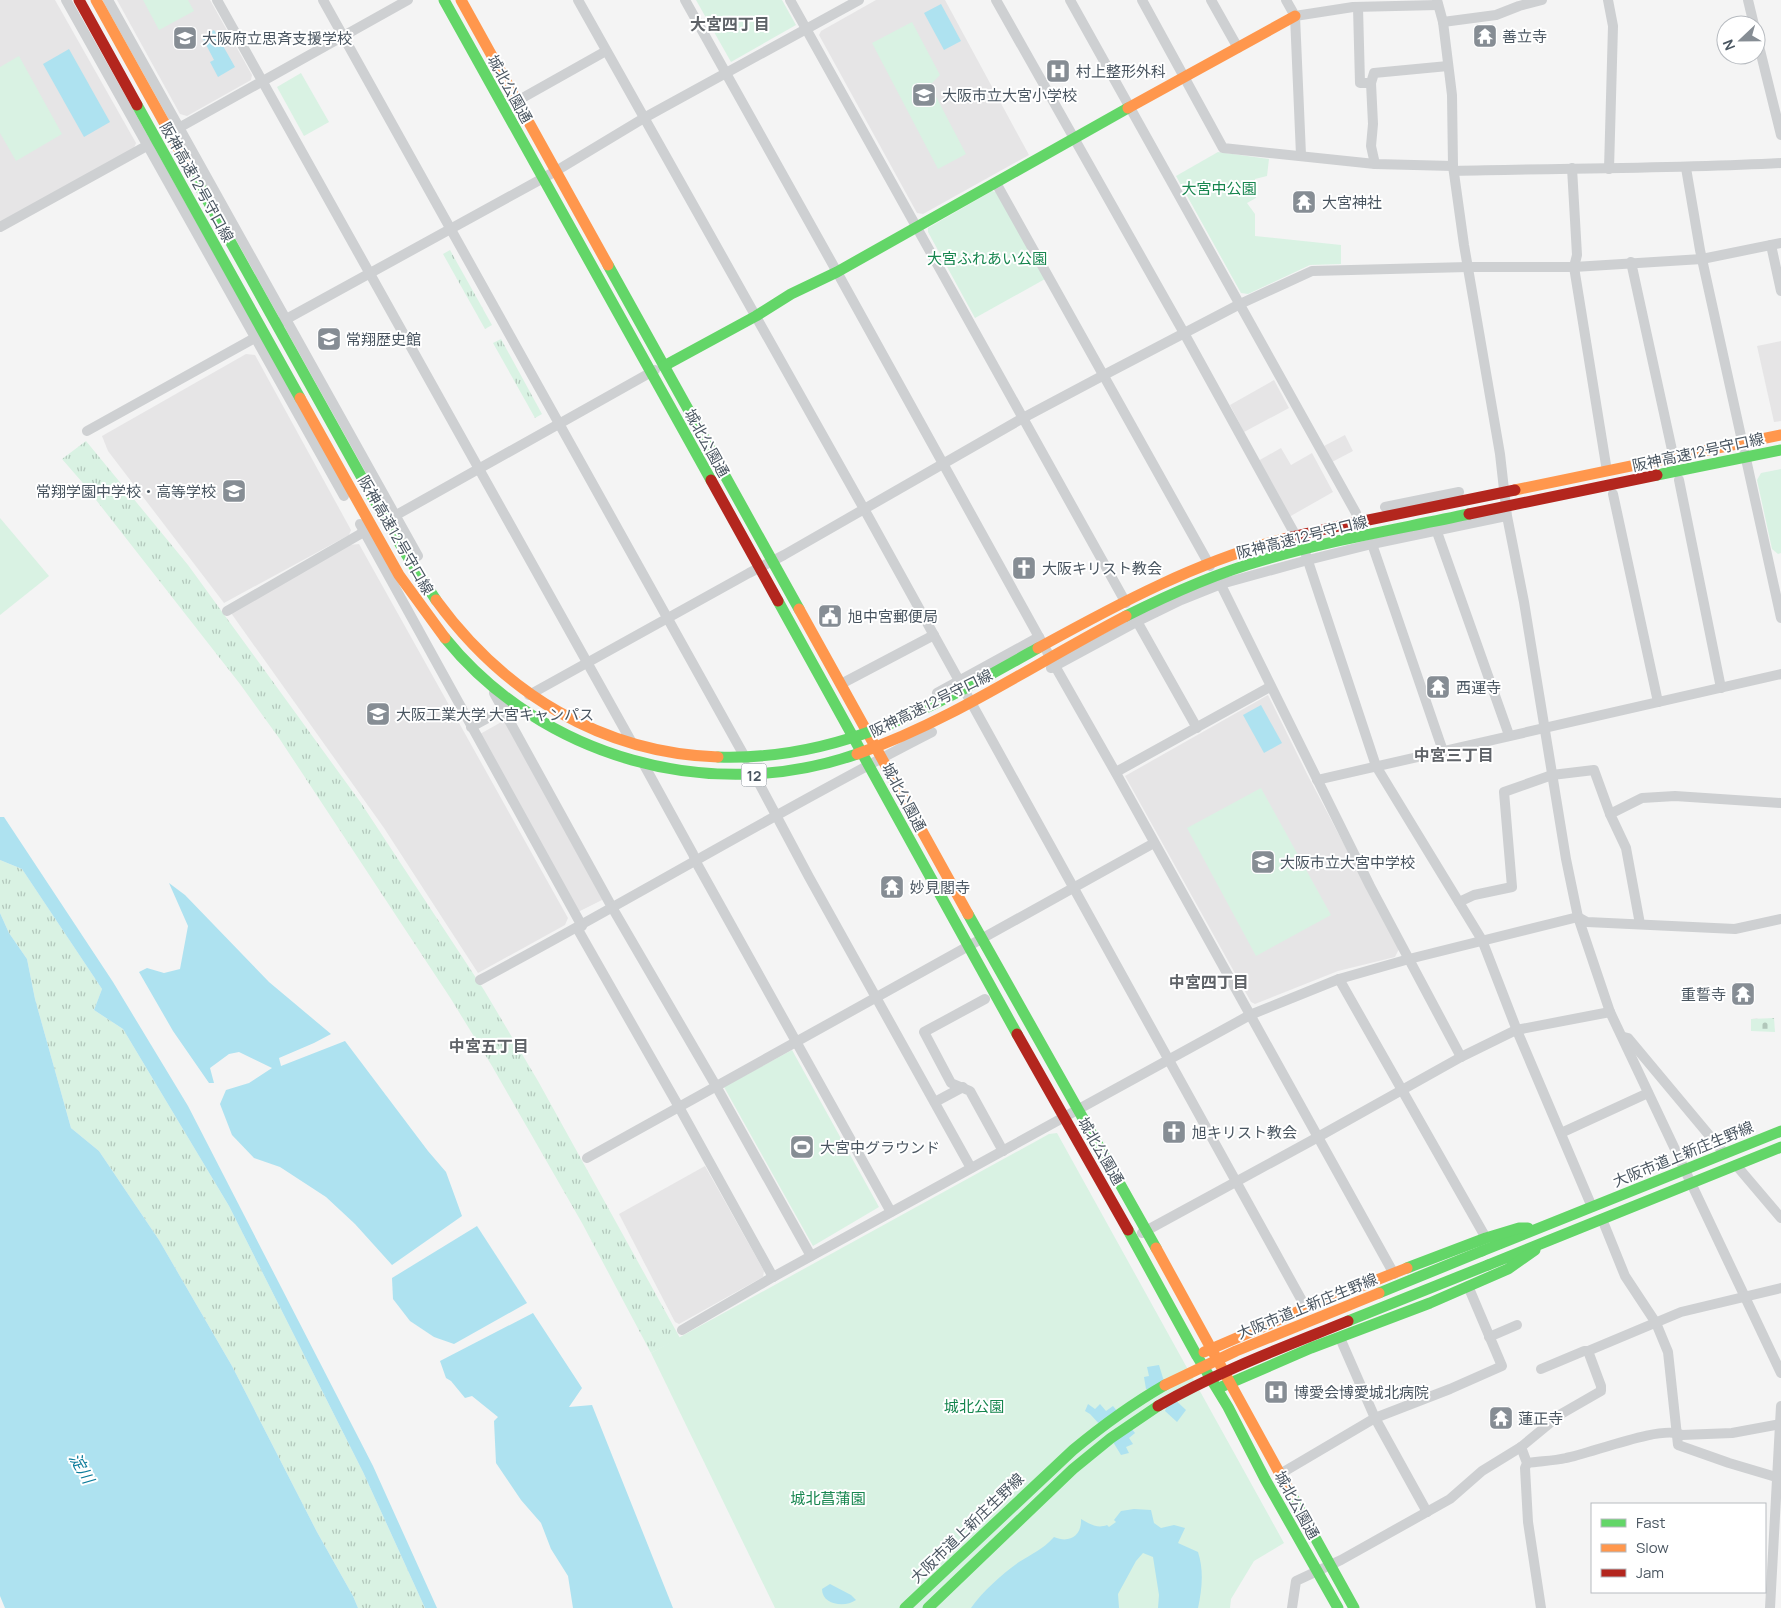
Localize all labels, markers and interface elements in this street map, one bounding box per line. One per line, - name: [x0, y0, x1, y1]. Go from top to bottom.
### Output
- district label: 大宮四丁目: [690, 13, 770, 35]
- north arrow: [1716, 15, 1766, 65]
- temple icon: 善立寺: [1472, 23, 1498, 49]
- school or university icon: 大阪府立思斉支援学校: [172, 25, 198, 51]
- place label: 善立寺: [1502, 26, 1547, 47]
- place label: 大阪府立思斉支援学校: [202, 28, 352, 49]
- text: N: [1718, 37, 1739, 53]
- street label: 城北公園通: [483, 51, 537, 127]
- hospital icon: 村上整形外科: [1045, 58, 1071, 84]
- place label: 村上整形外科: [1076, 61, 1166, 82]
- school or university icon: 大阪市立大宮小学校: [911, 82, 937, 108]
- place label: 大阪市立大宮小学校: [942, 85, 1077, 106]
- street label: 阪神高速12号守口線: [155, 118, 239, 246]
- park label: 大宮中公園: [1181, 178, 1257, 199]
- temple icon: 大宮神社: [1291, 189, 1317, 215]
- place label: 大宮神社: [1322, 192, 1382, 213]
- park label: 大宮ふれあい公園: [927, 248, 1047, 269]
- school or university icon: 常翔歴史館: [316, 326, 342, 352]
- place label: 常翔歴史館: [346, 329, 421, 350]
- street label: 城北公園通: [680, 405, 734, 481]
- street label: 阪神高速12号守口線: [1630, 428, 1766, 476]
- street label: 阪神高速12号守口線: [353, 472, 439, 598]
- school or university icon: 常翔学園中学校・高等学校: [221, 478, 247, 504]
- place label: 常翔学園中学校・高等学校: [36, 481, 216, 502]
- street label: 阪神高速12号守口線: [1234, 511, 1370, 563]
- church icon: 大阪キリスト教会: [1011, 555, 1037, 581]
- place label: 大阪キリスト教会: [1042, 558, 1162, 579]
- public building icon: 旭中宮郵便局: [817, 603, 843, 629]
- place label: 旭中宮郵便局: [848, 606, 938, 627]
- street label: 阪神高速12号守口線: [866, 664, 996, 742]
- temple icon: 西運寺: [1425, 674, 1451, 700]
- place label: 西運寺: [1456, 677, 1501, 698]
- school or university icon: 大阪工業大学 大宮キャンパス: [365, 701, 391, 727]
- place label: 大阪工業大学 大宮キャンパス: [396, 704, 594, 725]
- district label: 中宮三丁目: [1414, 744, 1494, 766]
- street label: 城北公園通: [877, 759, 931, 835]
- road number: 12: [742, 764, 766, 786]
- school or university icon: 大阪市立大宮中学校: [1250, 849, 1276, 875]
- place label: 大阪市立大宮中学校: [1280, 852, 1415, 873]
- temple icon: 妙見閣寺: [879, 874, 905, 900]
- place label: 妙見閣寺: [910, 877, 970, 898]
- district label: 中宮四丁目: [1169, 971, 1249, 993]
- temple icon: 重誓寺: [1730, 981, 1756, 1007]
- place label: 重誓寺: [1681, 984, 1726, 1005]
- district label: 中宮五丁目: [449, 1035, 529, 1057]
- street label: 城北公園通: [1073, 1113, 1129, 1189]
- street label: 大阪市道上新庄生野線: [1610, 1116, 1756, 1192]
- church icon: 旭キリスト教会: [1161, 1119, 1187, 1145]
- place label: 旭キリスト教会: [1192, 1122, 1297, 1143]
- sports icon: 大宮中グラウンド: [789, 1134, 815, 1160]
- place label: 大宮中グラウンド: [820, 1137, 940, 1158]
- street label: 大阪市道上新庄生野線: [1234, 1268, 1380, 1344]
- hospital icon: 博愛会博愛城北病院: [1263, 1379, 1289, 1405]
- place label: 博愛会博愛城北病院: [1294, 1382, 1429, 1403]
- park label: 城北公園: [944, 1396, 1004, 1417]
- temple icon: 蓮正寺: [1488, 1405, 1514, 1431]
- place label: 蓮正寺: [1518, 1408, 1563, 1429]
- water label: 淀川: [64, 1449, 101, 1489]
- street label: 城北公園通: [1270, 1467, 1324, 1543]
- street label: 大阪市道上新庄生野線: [906, 1468, 1028, 1588]
- park label: 城北菖蒲園: [790, 1488, 866, 1509]
- legend: [1591, 1503, 1766, 1593]
- text: Fast: [1636, 1512, 1665, 1533]
- text: Slow: [1636, 1537, 1669, 1558]
- text: Jam: [1636, 1562, 1664, 1583]

